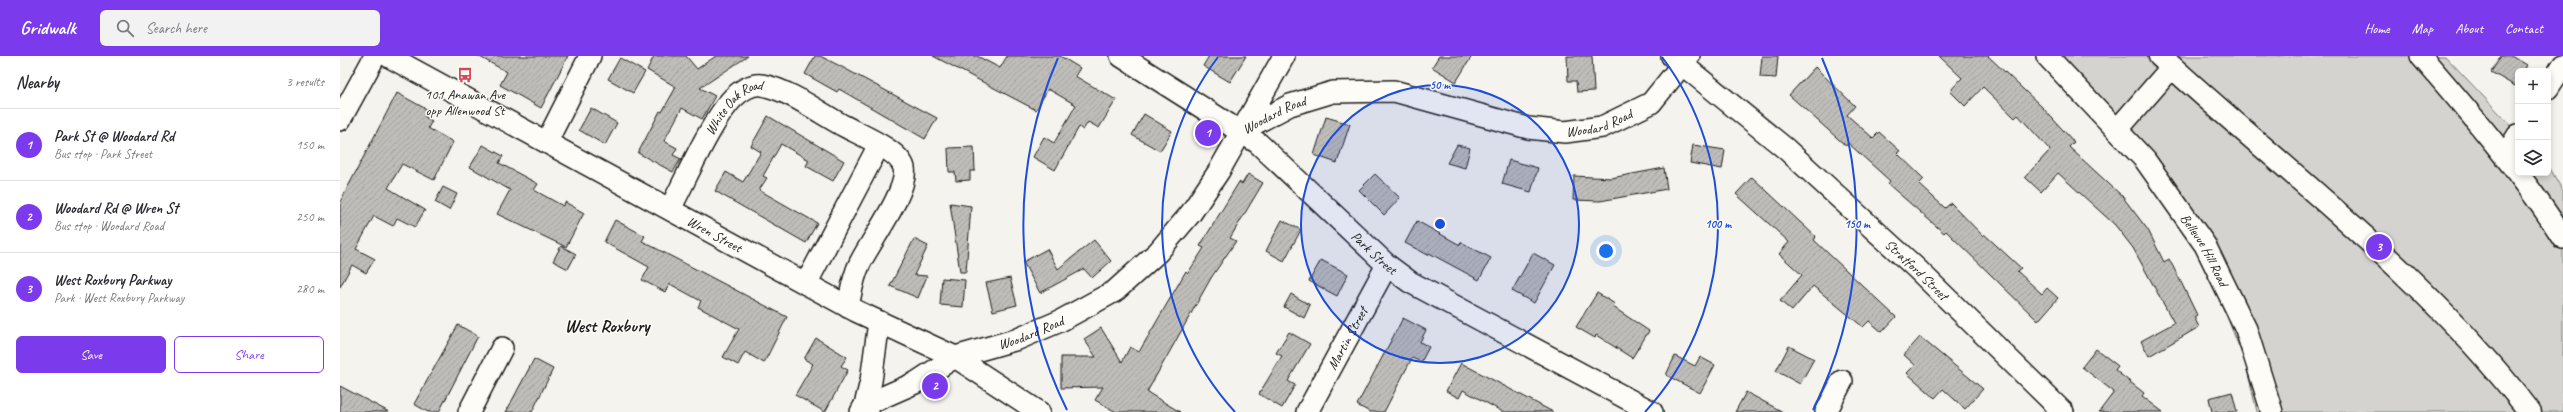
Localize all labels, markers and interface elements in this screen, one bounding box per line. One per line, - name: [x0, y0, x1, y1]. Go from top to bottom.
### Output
- search box: [100, 10, 380, 46]
- text: Gridwalk: [20, 16, 76, 40]
- icon: search: [114, 17, 136, 39]
- text: Search here: [146, 19, 207, 38]
- text: Home: [2364, 20, 2390, 37]
- text: Map: [2412, 20, 2433, 37]
- text: About: [2455, 20, 2483, 37]
- text: Contact: [2505, 20, 2543, 37]
- bus stop icon: 101 Anawan Ave opp Allenwood St: [456, 66, 474, 84]
- map controls: [2515, 68, 2551, 176]
- button: +: [2515, 68, 2551, 104]
- text: Nearby: [16, 72, 59, 93]
- text: 3 results: [286, 74, 324, 90]
- street label: White Oak Road: [701, 76, 766, 138]
- text: 50 m: [1430, 77, 1451, 93]
- place label: 101 Anawan Ave opp Allenwood St: [425, 86, 507, 119]
- street label: Woodard Road: [1239, 92, 1310, 137]
- street label: Woodard Road: [1565, 104, 1637, 140]
- button: −: [2515, 104, 2551, 140]
- pin: 1: [1195, 118, 1221, 148]
- text: Park St @ Woodard Rd: [54, 127, 174, 146]
- text: 1: [26, 137, 32, 153]
- text: 150 m: [296, 137, 324, 153]
- button: layers: [2515, 140, 2551, 176]
- text: Bus stop · Park Street: [54, 146, 152, 162]
- text: Woodard Rd @ Wren St: [54, 199, 178, 218]
- text: 2: [26, 209, 32, 225]
- text: 250 m: [296, 209, 324, 225]
- street label: Bellevue Hill Road: [2177, 210, 2233, 291]
- street label: Wren Street: [684, 212, 746, 256]
- text: 100 m: [1705, 216, 1732, 232]
- text: 150 m: [1844, 216, 1871, 232]
- centre of rings: [1433, 217, 1447, 231]
- text: Bus stop · Woodard Road: [54, 218, 164, 234]
- street label: Park Street: [1348, 227, 1401, 279]
- pin: 3: [2366, 232, 2392, 262]
- street label: Stratford Street: [1882, 235, 1954, 305]
- your location: [1596, 241, 1616, 261]
- text: West Roxbury Parkway: [54, 271, 171, 290]
- text: 3: [26, 281, 32, 297]
- text: 280 m: [296, 281, 324, 297]
- text: Park · West Roxbury Parkway: [54, 290, 184, 306]
- street label: Martin Street: [1323, 302, 1372, 372]
- street label: Woodard Road: [996, 311, 1068, 353]
- district label: West Roxbury: [565, 315, 651, 337]
- button: Save: [16, 336, 166, 373]
- button: Share: [174, 336, 324, 373]
- pin: 2: [922, 371, 948, 401]

